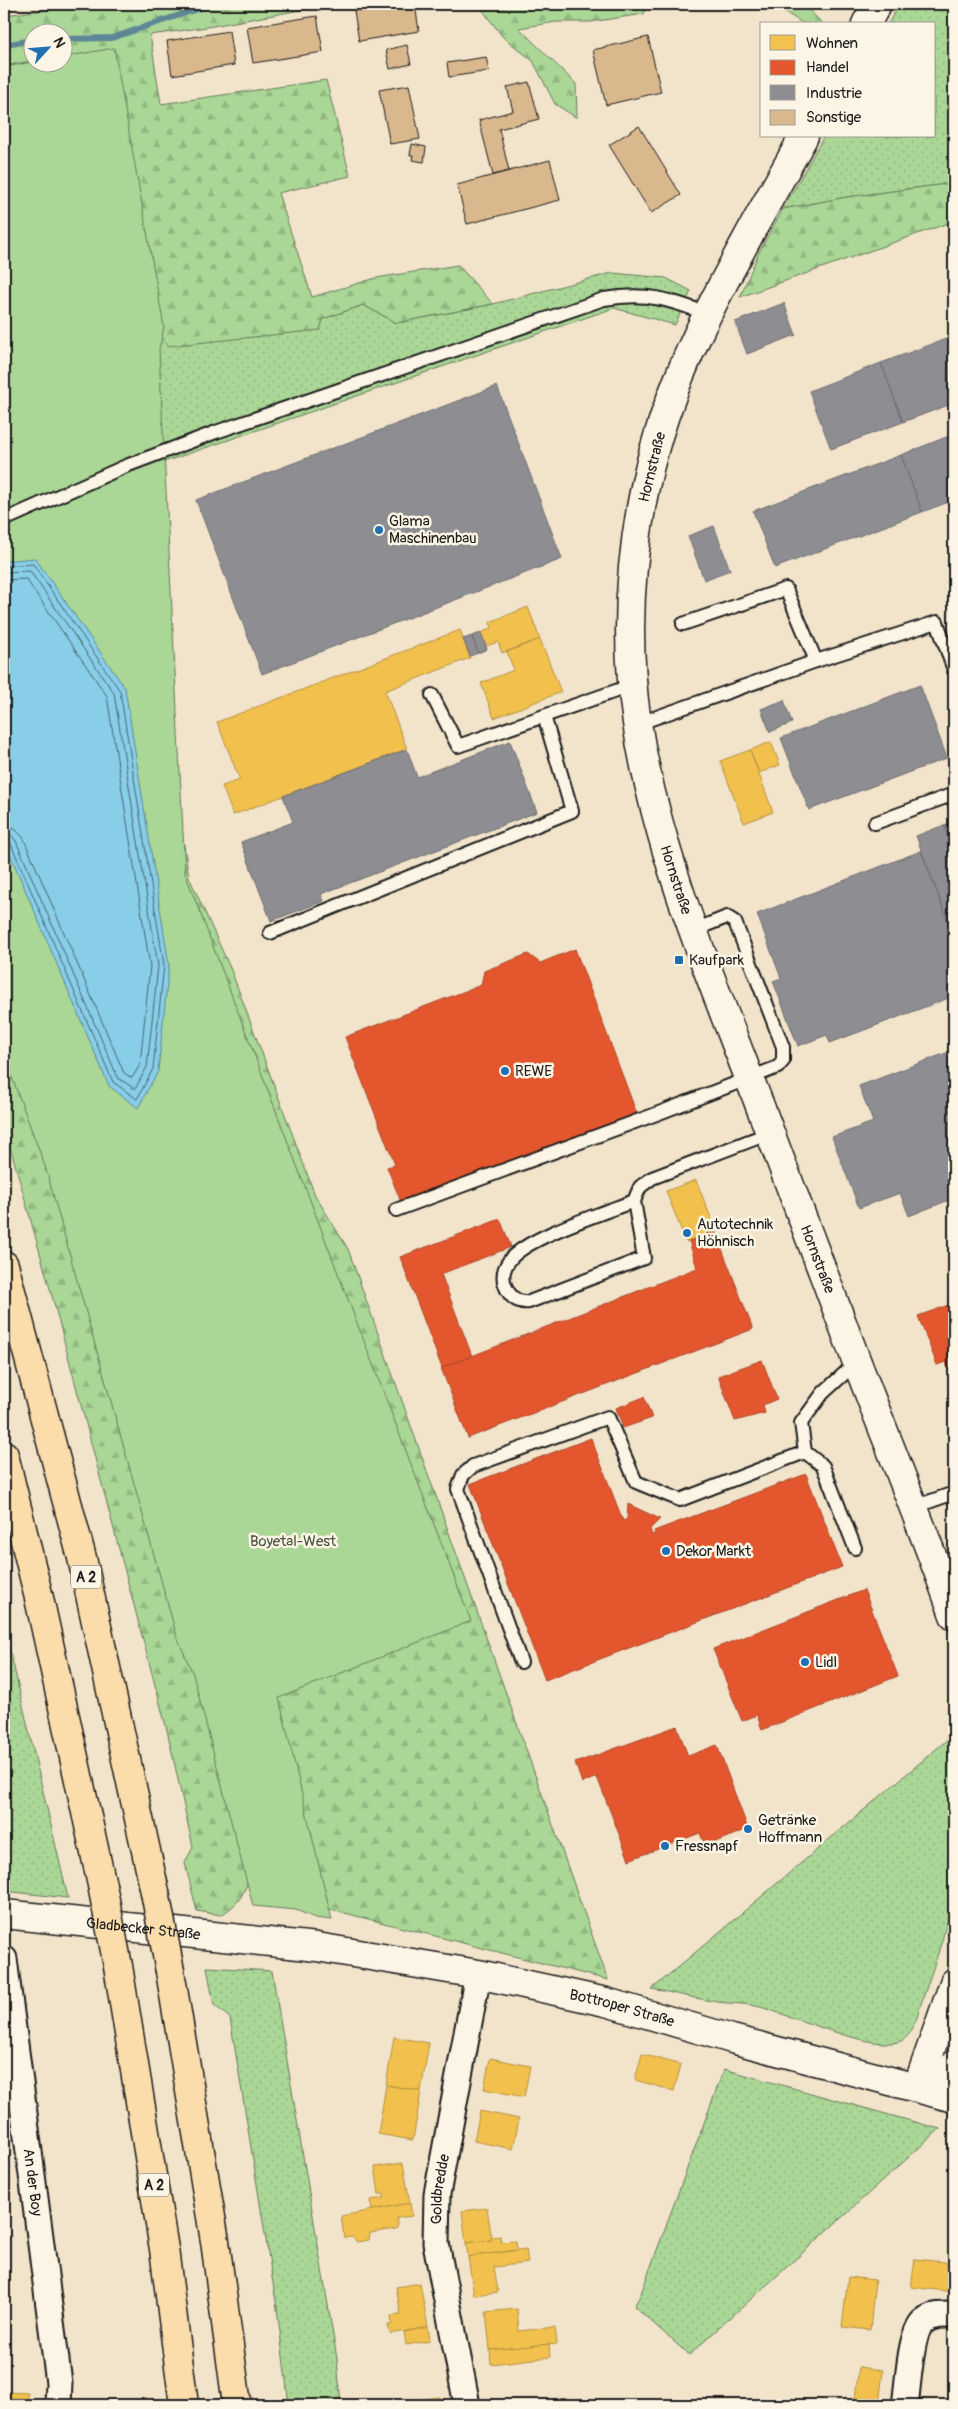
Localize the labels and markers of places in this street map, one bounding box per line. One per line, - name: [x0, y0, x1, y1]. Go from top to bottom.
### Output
- place label: Glama Maschinenbau: [389, 512, 476, 548]
- marker: Glama Maschinenbau: [373, 524, 385, 536]
- place label: Kaufpark: [689, 951, 745, 970]
- marker: Kaufpark: [673, 954, 685, 966]
- place label: REWE: [515, 1062, 552, 1081]
- marker: REWE: [499, 1065, 511, 1077]
- place label: Autotechnik Höhnisch: [697, 1215, 774, 1251]
- marker: Autotechnik Höhnisch: [681, 1227, 693, 1239]
- place label: Dekor Markt: [676, 1542, 752, 1561]
- marker: Dekor Markt: [660, 1545, 672, 1557]
- place label: Lidl: [815, 1653, 837, 1672]
- marker: Lidl: [799, 1656, 811, 1668]
- place label: Getränke Hoffmann: [758, 1811, 822, 1847]
- marker: Getränke Hoffmann: [742, 1823, 754, 1835]
- place label: Fressnapf: [675, 1837, 739, 1856]
- marker: Fressnapf: [659, 1840, 671, 1852]

